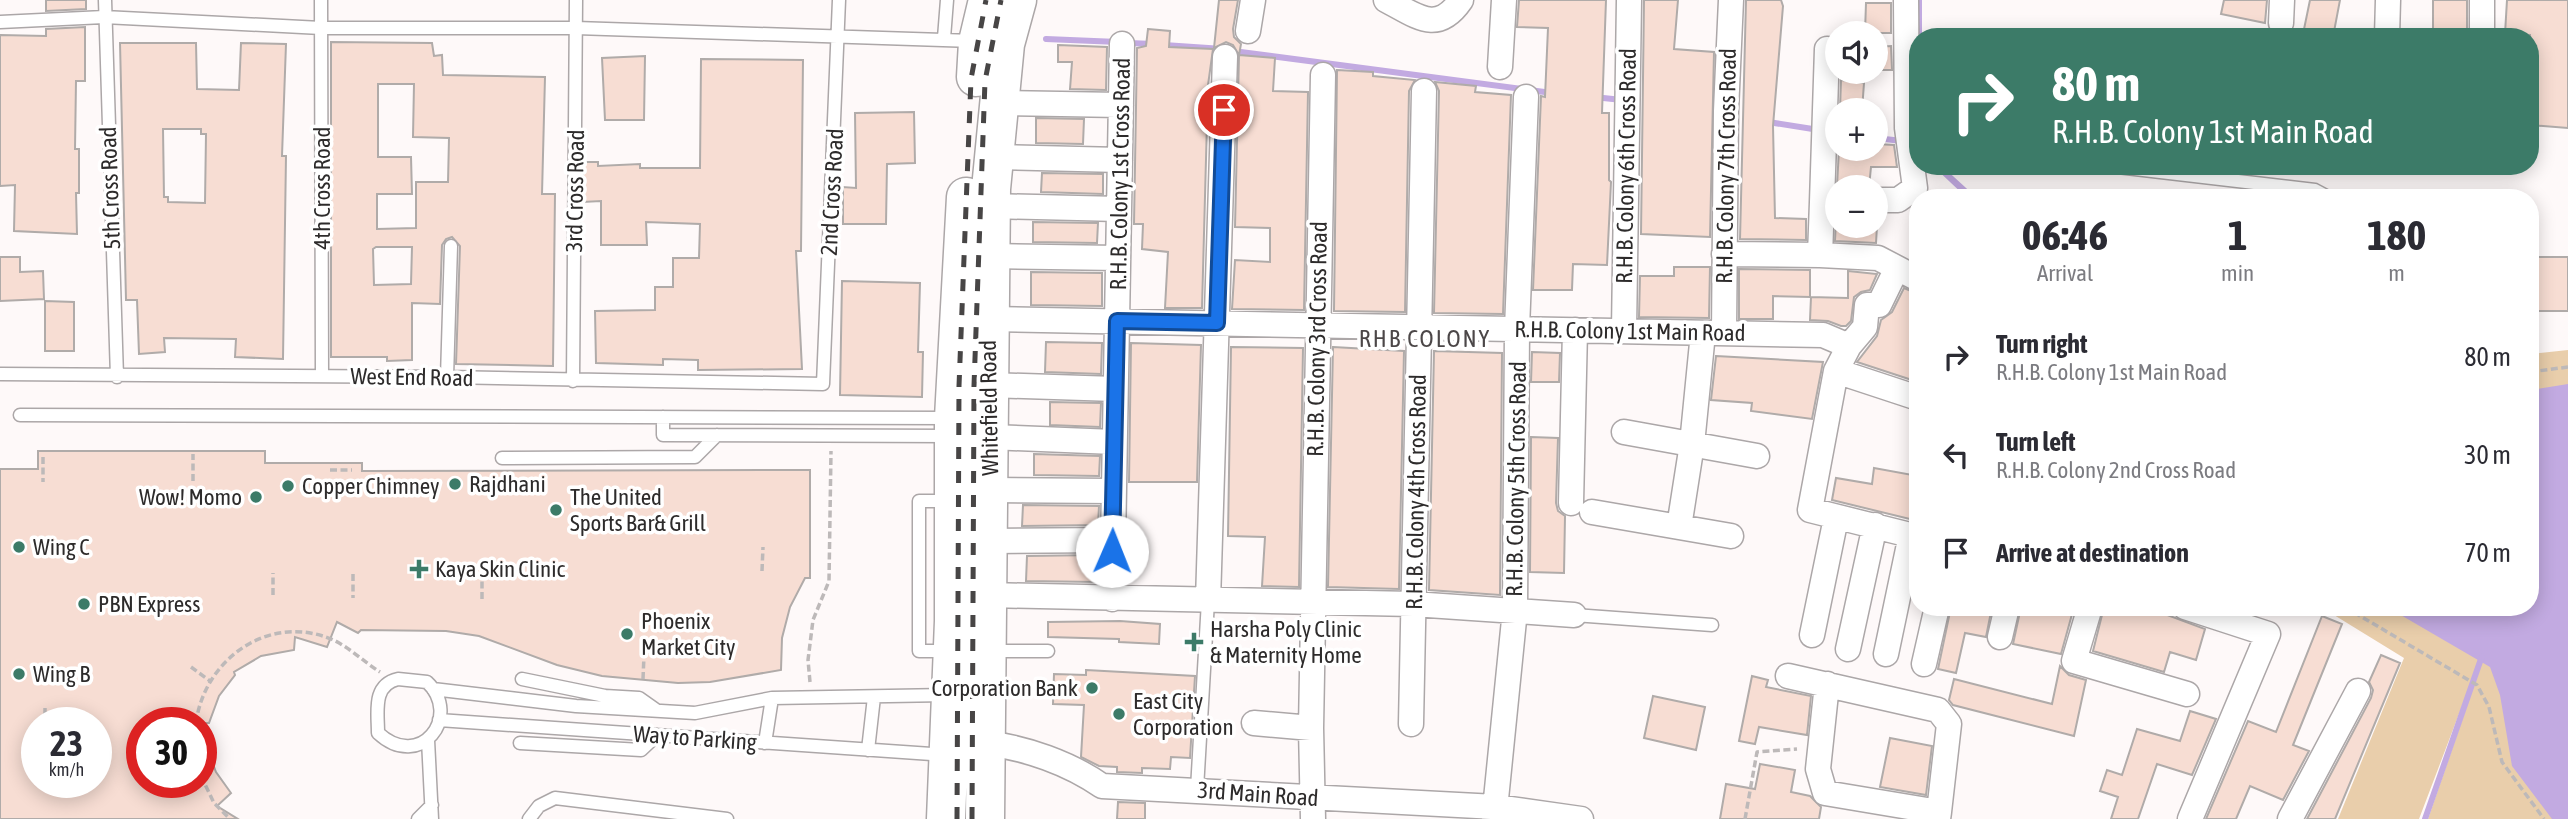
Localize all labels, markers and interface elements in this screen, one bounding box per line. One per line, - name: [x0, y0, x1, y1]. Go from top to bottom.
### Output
- map controls: [1825, 21, 1888, 238]
- button: sound: [1825, 21, 1888, 84]
- street label: R.H.B. Colony 6th Cross Road: [1611, 48, 1641, 284]
- street label: R.H.B. Colony 7th Cross Road: [1711, 48, 1741, 284]
- text: 80 m: [2052, 55, 2140, 111]
- icon: right: [1937, 56, 2028, 147]
- street label: R.H.B. Colony 1st Cross Road: [1105, 57, 1135, 291]
- pin: [1194, 80, 1254, 140]
- icon: arrive: [1205, 91, 1243, 129]
- button: +: [1825, 98, 1888, 161]
- text: R.H.B. Colony 1st Main Road: [2052, 113, 2374, 150]
- street label: 5th Cross Road: [95, 126, 125, 250]
- street label: 4th Cross Road: [309, 127, 335, 249]
- street label: 2nd Cross Road: [816, 128, 848, 256]
- street label: 3rd Cross Road: [561, 129, 589, 253]
- button: −: [1825, 175, 1888, 238]
- text: 06:46: [2022, 211, 2108, 259]
- text: 1: [2228, 211, 2247, 259]
- text: 180: [2367, 211, 2426, 259]
- street label: R.H.B. Colony 3rd Cross Road: [1302, 221, 1332, 457]
- text: Arrival: [2037, 260, 2093, 286]
- text: min: [2221, 260, 2254, 286]
- text: m: [2388, 260, 2405, 286]
- street label: R.H.B. Colony 1st Main Road: [1514, 316, 1746, 346]
- district label: RHB COLONY: [1359, 325, 1491, 352]
- text: Turn right: [1996, 329, 2087, 359]
- icon: right: [1937, 338, 1975, 376]
- street label: Whitefield Road: [975, 340, 1003, 476]
- text: 80 m: [2464, 342, 2511, 372]
- text: R.H.B. Colony 1st Main Road: [1996, 359, 2227, 385]
- street label: R.H.B. Colony 5th Cross Road: [1501, 361, 1531, 597]
- street label: West End Road: [350, 363, 474, 391]
- street label: R.H.B. Colony 4th Cross Road: [1401, 374, 1431, 610]
- text: Turn left: [1996, 427, 2076, 457]
- icon: left: [1937, 436, 1975, 474]
- text: 30 m: [2464, 440, 2511, 470]
- text: R.H.B. Colony 2nd Cross Road: [1996, 457, 2236, 483]
- place label: Rajdhani: [469, 471, 546, 497]
- place label: Copper Chimney: [302, 473, 440, 499]
- marker: Rajdhani: [447, 476, 463, 492]
- marker: Copper Chimney: [280, 478, 296, 494]
- place label: Wow! Momo: [139, 484, 242, 510]
- place label: The United Sports Bar& Grill: [570, 484, 706, 536]
- marker: Wow! Momo: [248, 489, 264, 505]
- marker: The United Sports Bar& Grill: [548, 502, 564, 518]
- position arrow: [1075, 514, 1149, 588]
- place label: Wing C: [33, 534, 90, 560]
- icon: arrive: [1937, 534, 1975, 572]
- text: Arrive at destination: [1996, 538, 2189, 568]
- text: 70 m: [2464, 538, 2511, 568]
- marker: Wing C: [11, 539, 27, 555]
- place label: Kaya Skin Clinic: [435, 556, 565, 582]
- marker: Kaya Skin Clinic: [409, 559, 429, 579]
- place label: PBN Express: [98, 591, 200, 617]
- marker: PBN Express: [76, 596, 92, 612]
- place label: Phoenix Market City: [641, 608, 736, 660]
- place label: Harsha Poly Clinic & Maternity Home: [1210, 616, 1362, 668]
- marker: Phoenix Market City: [619, 626, 635, 642]
- marker: Harsha Poly Clinic & Maternity Home: [1184, 632, 1204, 652]
- place label: Wing B: [33, 661, 90, 687]
- marker: Wing B: [11, 666, 27, 682]
- place label: Corporation Bank: [931, 675, 1078, 701]
- marker: Corporation Bank: [1084, 680, 1100, 696]
- place label: East City Corporation: [1133, 688, 1234, 740]
- marker: East City Corporation: [1111, 706, 1127, 722]
- speed limit sign: 30: [126, 707, 217, 798]
- street label: Way to Parking: [632, 721, 758, 755]
- text: 23: [50, 723, 83, 763]
- text: km/h: [49, 759, 84, 780]
- street label: 3rd Main Road: [1197, 777, 1319, 811]

